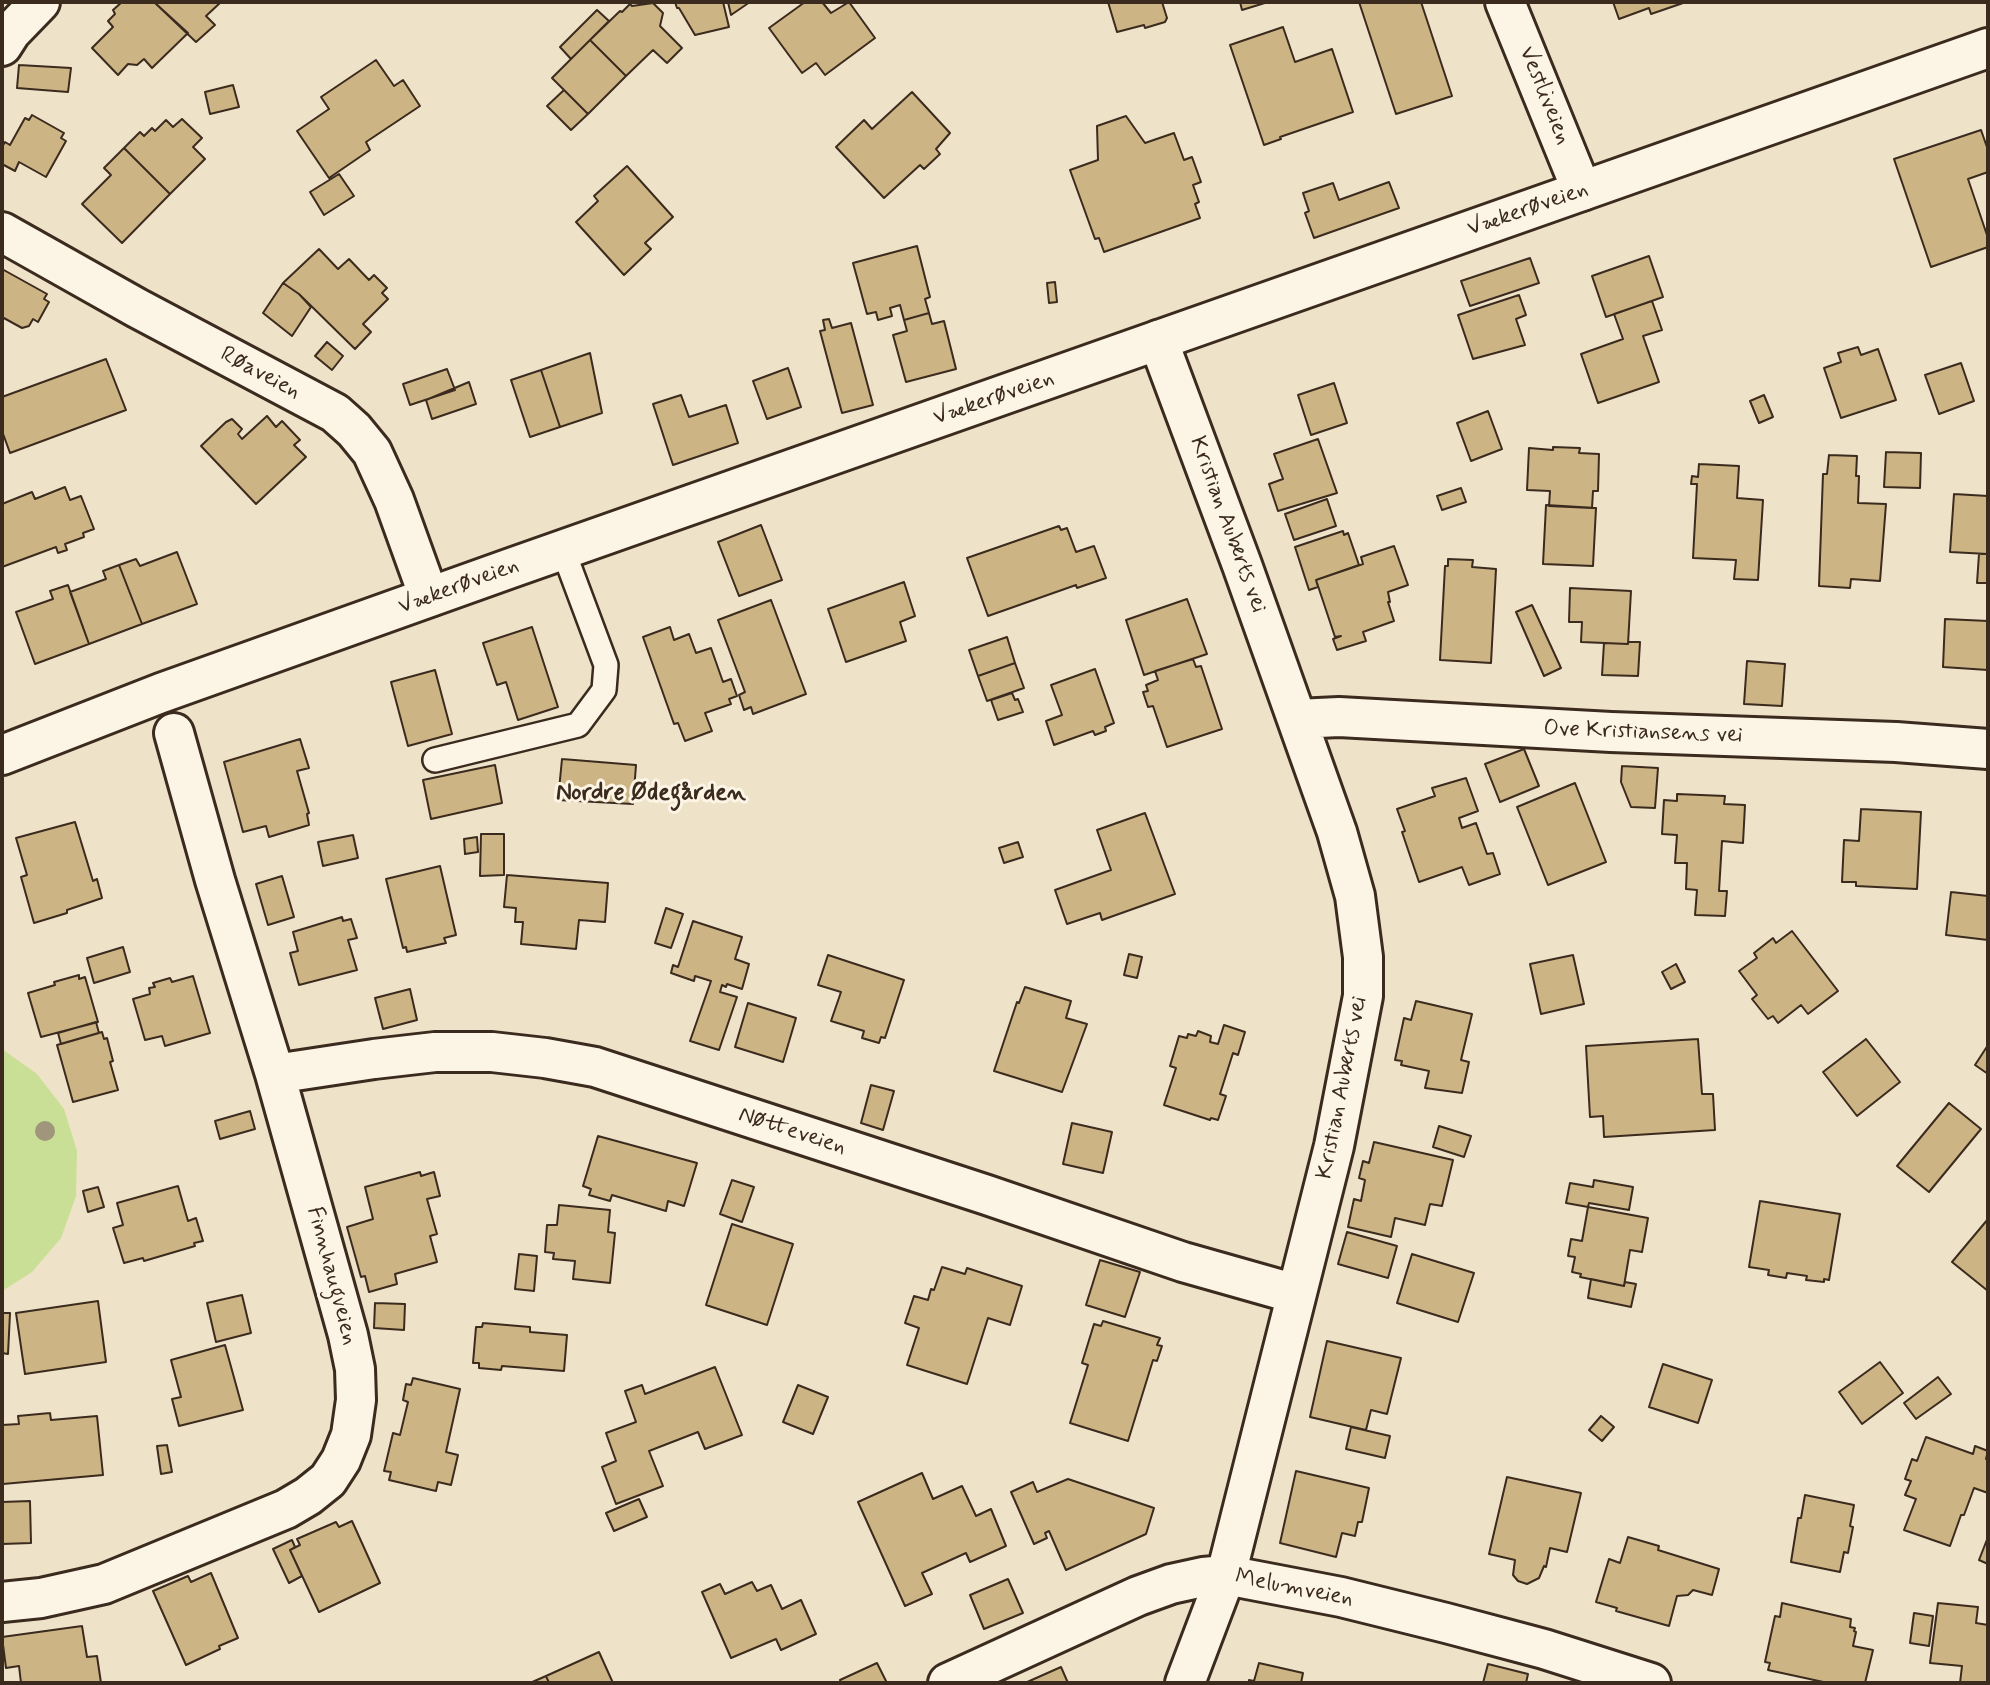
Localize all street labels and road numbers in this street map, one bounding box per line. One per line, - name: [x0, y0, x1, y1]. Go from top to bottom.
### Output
- street label: Vestliveien: [1512, 43, 1576, 149]
- street label: Vækerøveien: [1464, 176, 1592, 244]
- street label: Røaveien: [215, 341, 305, 407]
- street label: Vækerøveien: [930, 365, 1058, 433]
- street label: Kristian Auberts vei: [1182, 433, 1272, 617]
- street label: Vækerøveien: [395, 552, 523, 622]
- street label: Ove Kristiansens vei: [1543, 716, 1743, 750]
- street label: Kristian Auberts vei: [1312, 994, 1374, 1182]
- street label: Nøtteveien: [735, 1102, 849, 1162]
- street label: Finnhaugveien: [299, 1204, 363, 1348]
- street label: Melumveien: [1233, 1564, 1355, 1614]

